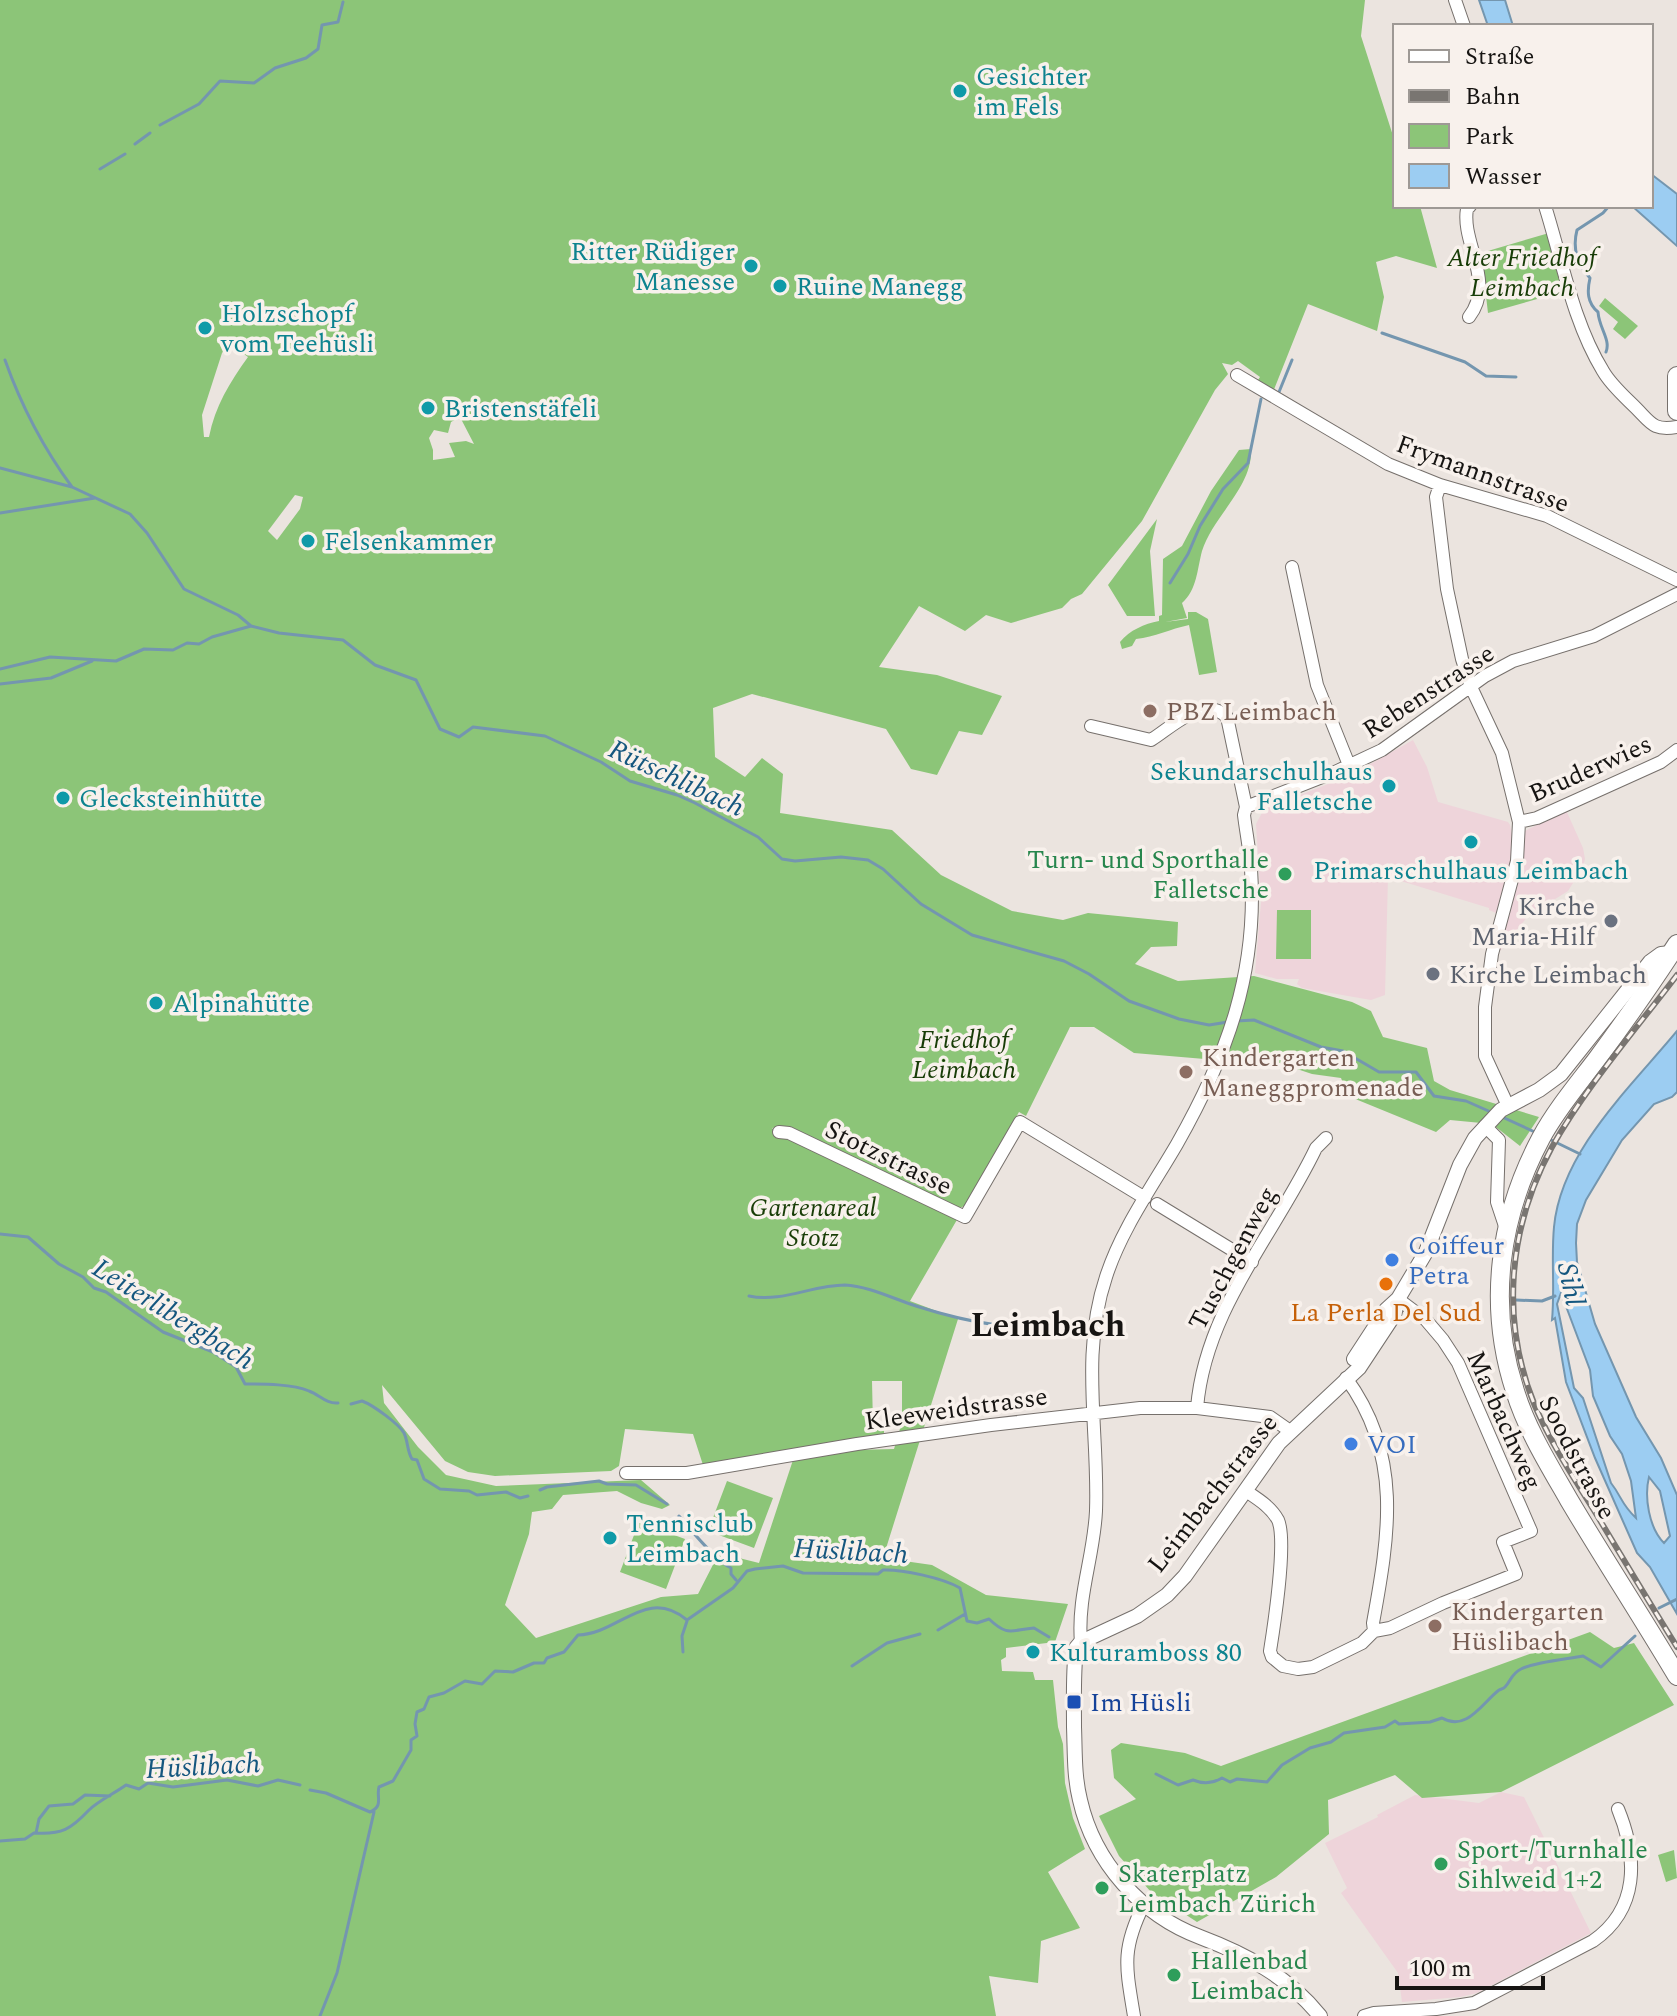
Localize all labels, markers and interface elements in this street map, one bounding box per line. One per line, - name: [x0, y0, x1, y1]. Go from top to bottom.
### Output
- legend: [1393, 24, 1653, 208]
- text: Straße: [1465, 39, 1534, 75]
- place label: Gesichter im Fels: [976, 57, 1088, 127]
- text: Bahn: [1465, 79, 1520, 115]
- marker: Gesichter im Fels: [951, 82, 969, 100]
- text: Park: [1465, 119, 1515, 155]
- text: Wasser: [1465, 159, 1541, 195]
- place label: Ritter Rüdiger Manesse: [571, 232, 735, 302]
- park label: Alter Friedhof Leimbach: [1446, 238, 1601, 308]
- marker: Ritter Rüdiger Manesse: [742, 257, 760, 275]
- place label: Ruine Manegg: [796, 267, 963, 307]
- marker: Ruine Manegg: [771, 277, 789, 295]
- place label: Holzschopf vom Teehüsli: [220, 294, 375, 364]
- marker: Holzschopf vom Teehüsli: [196, 319, 214, 337]
- place label: Bristenstäfeli: [444, 389, 597, 429]
- marker: Bristenstäfeli: [419, 399, 437, 417]
- street label: Frymannstrasse: [1390, 424, 1575, 524]
- place label: Felsenkammer: [324, 522, 493, 562]
- marker: Felsenkammer: [299, 532, 317, 550]
- street label: Rebenstrasse: [1354, 634, 1503, 750]
- place label: PBZ Leimbach: [1166, 692, 1337, 732]
- marker: PBZ Leimbach: [1141, 702, 1159, 720]
- street label: Bruderwies: [1522, 724, 1658, 814]
- water label: Rütschlibach: [601, 728, 752, 829]
- place label: Sekundarschulhaus Falletsche: [1150, 752, 1373, 822]
- marker: Sekundarschulhaus Falletsche: [1380, 777, 1398, 795]
- place label: Glecksteinhütte: [79, 779, 262, 819]
- marker: Glecksteinhütte: [54, 789, 72, 807]
- marker: Primarschulhaus Leimbach: [1462, 833, 1480, 851]
- place label: Turn- und Sporthalle Falletsche: [1027, 840, 1269, 910]
- place label: Primarschulhaus Leimbach: [1313, 851, 1629, 891]
- marker: Turn- und Sporthalle Falletsche: [1276, 865, 1294, 883]
- place label: Kirche Maria-Hilf: [1471, 887, 1597, 957]
- marker: Kirche Maria-Hilf: [1602, 912, 1620, 930]
- place label: Kirche Leimbach: [1449, 955, 1647, 995]
- marker: Kirche Leimbach: [1424, 965, 1442, 983]
- place label: Alpinahütte: [172, 984, 310, 1024]
- marker: Alpinahütte: [147, 994, 165, 1012]
- park label: Friedhof Leimbach: [912, 1020, 1016, 1090]
- place label: Kindergarten Maneggpromenade: [1202, 1038, 1424, 1108]
- marker: Kindergarten Maneggpromenade: [1177, 1063, 1195, 1081]
- street label: Stotzstrasse: [818, 1110, 959, 1206]
- street label: Tuschgenweg: [1178, 1179, 1288, 1338]
- park label: Gartenareal Stotz: [749, 1188, 877, 1258]
- place label: Coiffeur Petra: [1408, 1226, 1504, 1296]
- water label: Leiterlibergbach: [84, 1247, 263, 1381]
- marker: Coiffeur Petra: [1383, 1251, 1401, 1269]
- water label: Sihl: [1545, 1259, 1596, 1310]
- marker: La Perla Del Sud: [1377, 1275, 1395, 1293]
- place label: La Perla Del Sud: [1290, 1293, 1482, 1333]
- district label: Leimbach: [970, 1300, 1126, 1352]
- street label: Marbachweg: [1456, 1344, 1553, 1497]
- street label: Kleeweidstrasse: [862, 1376, 1050, 1442]
- street label: Soodstrasse: [1528, 1388, 1627, 1527]
- street label: Leimbachstrasse: [1138, 1405, 1288, 1582]
- place label: VOI: [1367, 1425, 1417, 1465]
- marker: VOI: [1342, 1435, 1360, 1453]
- place label: Tennisclub Leimbach: [626, 1504, 754, 1574]
- water label: Hüslibach: [792, 1527, 909, 1576]
- marker: Tennisclub Leimbach: [601, 1529, 619, 1547]
- place label: Kindergarten Hüslibach: [1451, 1592, 1604, 1662]
- marker: Kindergarten Hüslibach: [1426, 1617, 1444, 1635]
- place label: Kulturamboss 80: [1049, 1633, 1242, 1673]
- marker: Kulturamboss 80: [1024, 1643, 1042, 1661]
- place label: Im Hüsli: [1090, 1683, 1192, 1723]
- marker: Im Hüsli: [1065, 1693, 1083, 1711]
- water label: Hüslibach: [145, 1742, 262, 1791]
- place label: Sport-/Turnhalle Sihlweid 1+2: [1457, 1830, 1648, 1900]
- place label: Skaterplatz Leimbach Zürich: [1118, 1854, 1316, 1924]
- marker: Sport-/Turnhalle Sihlweid 1+2: [1432, 1855, 1450, 1873]
- marker: Skaterplatz Leimbach Zürich: [1093, 1879, 1111, 1897]
- scale bar: [1397, 1940, 1543, 1990]
- place label: Hallenbad Leimbach: [1190, 1941, 1308, 2011]
- text: 100 m: [1409, 1951, 1472, 1987]
- marker: Hallenbad Leimbach: [1165, 1966, 1183, 1984]

